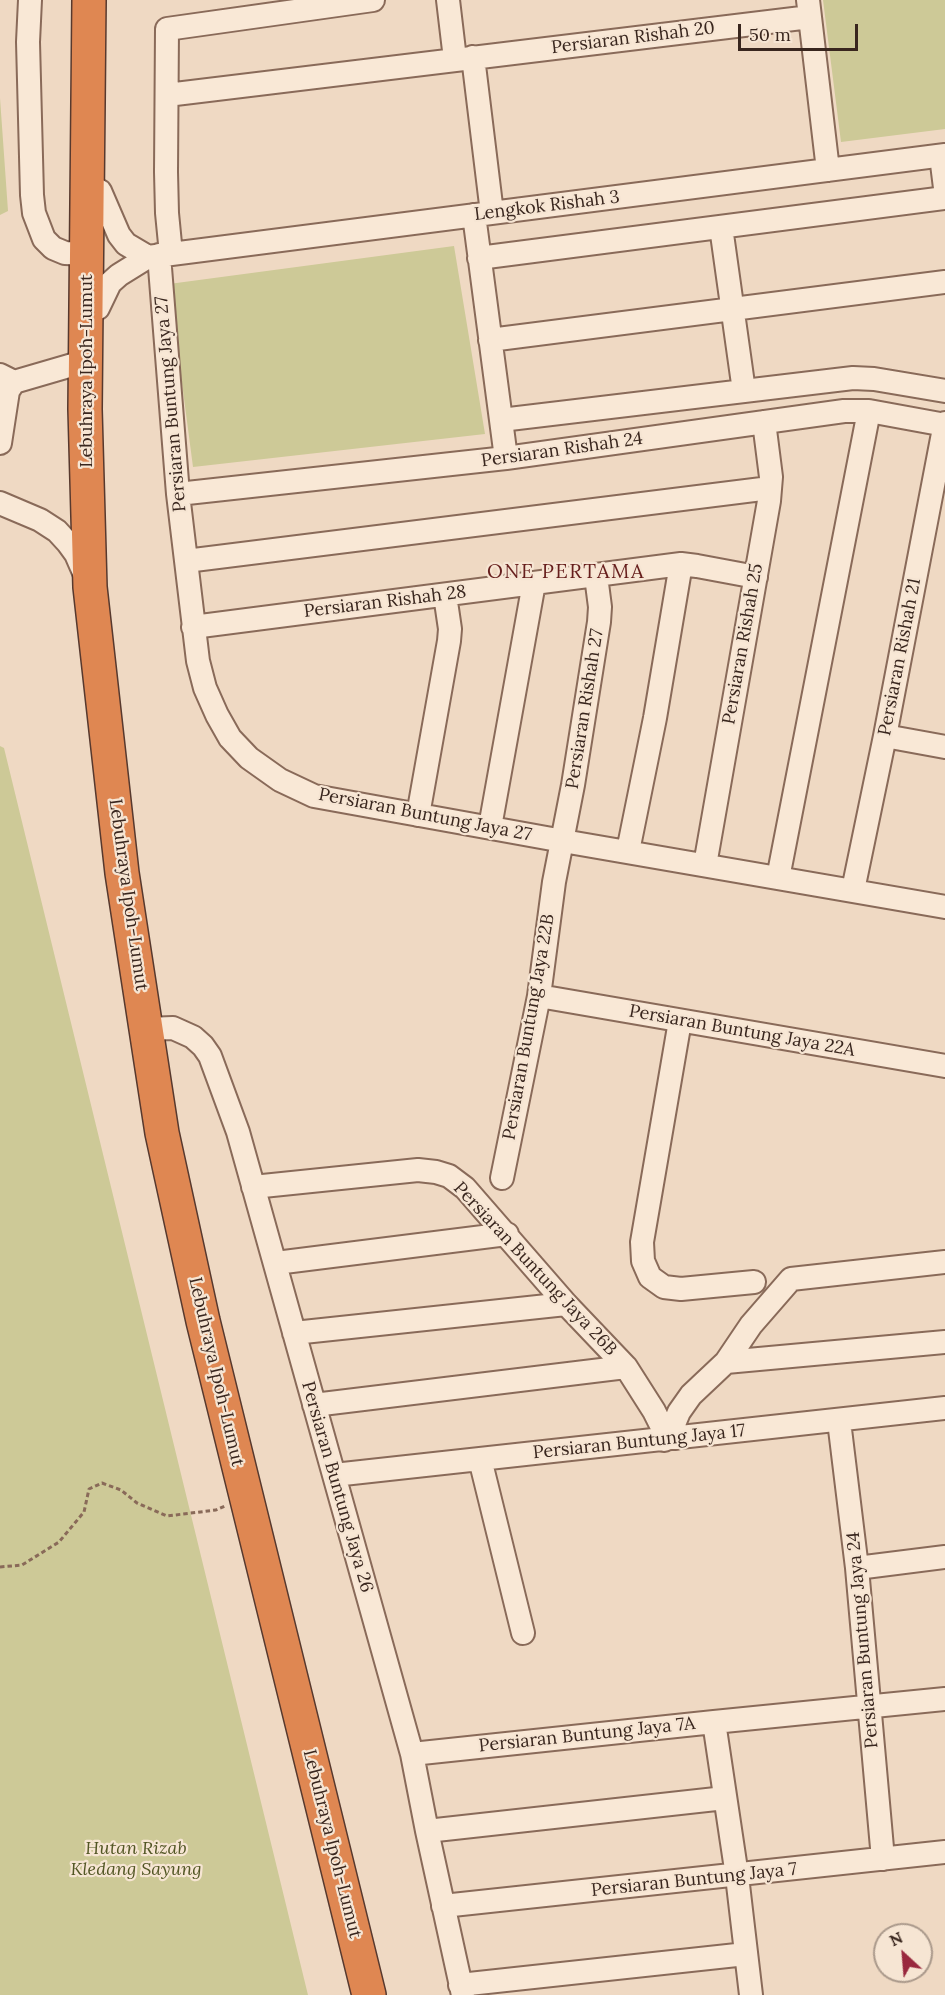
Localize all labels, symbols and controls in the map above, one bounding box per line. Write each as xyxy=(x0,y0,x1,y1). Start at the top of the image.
scale bar xyxy=(741,12,861,50)
street label: Persiaran Rishah 20 xyxy=(550,17,716,59)
text: 50 m xyxy=(749,23,791,46)
street label: Lengkok Rishah 3 xyxy=(473,186,621,226)
street label: Lebuhraya Ipoh-Lumut xyxy=(76,274,98,468)
street label: Persiaran Buntung Jaya 27 xyxy=(151,295,191,513)
street label: Persiaran Rishah 24 xyxy=(480,428,644,472)
district label: ONE PERTAMA xyxy=(487,560,645,584)
street label: Persiaran Rishah 25 xyxy=(718,562,768,726)
street label: Persiaran Rishah 21 xyxy=(874,576,926,738)
street label: Persiaran Rishah 28 xyxy=(302,581,468,623)
street label: Persiaran Rishah 27 xyxy=(562,627,608,791)
street label: Persiaran Buntung Jaya 27 xyxy=(317,784,533,846)
street label: Lebuhraya Ipoh-Lumut xyxy=(104,798,152,992)
street label: Persiaran Buntung Jaya 22B xyxy=(498,912,560,1142)
street label: Persiaran Buntung Jaya 22A xyxy=(627,1000,857,1062)
street label: Persiaran Buntung Jaya 26B xyxy=(449,1178,621,1360)
street label: Lebuhraya Ipoh-Lumut xyxy=(184,1275,248,1469)
street label: Persiaran Buntung Jaya 26 xyxy=(296,1379,378,1595)
street label: Persiaran Buntung Jaya 17 xyxy=(532,1420,746,1464)
street label: Persiaran Buntung Jaya 24 xyxy=(843,1531,883,1749)
street label: Persiaran Buntung Jaya 7A xyxy=(478,1713,696,1757)
street label: Lebuhraya Ipoh-Lumut xyxy=(298,1747,366,1941)
park label: Hutan Rizab Kledang Sayung xyxy=(70,1838,202,1880)
street label: Persiaran Buntung Jaya 7 xyxy=(590,1858,798,1902)
north arrow xyxy=(873,1923,933,1983)
text: N xyxy=(886,1927,906,1950)

